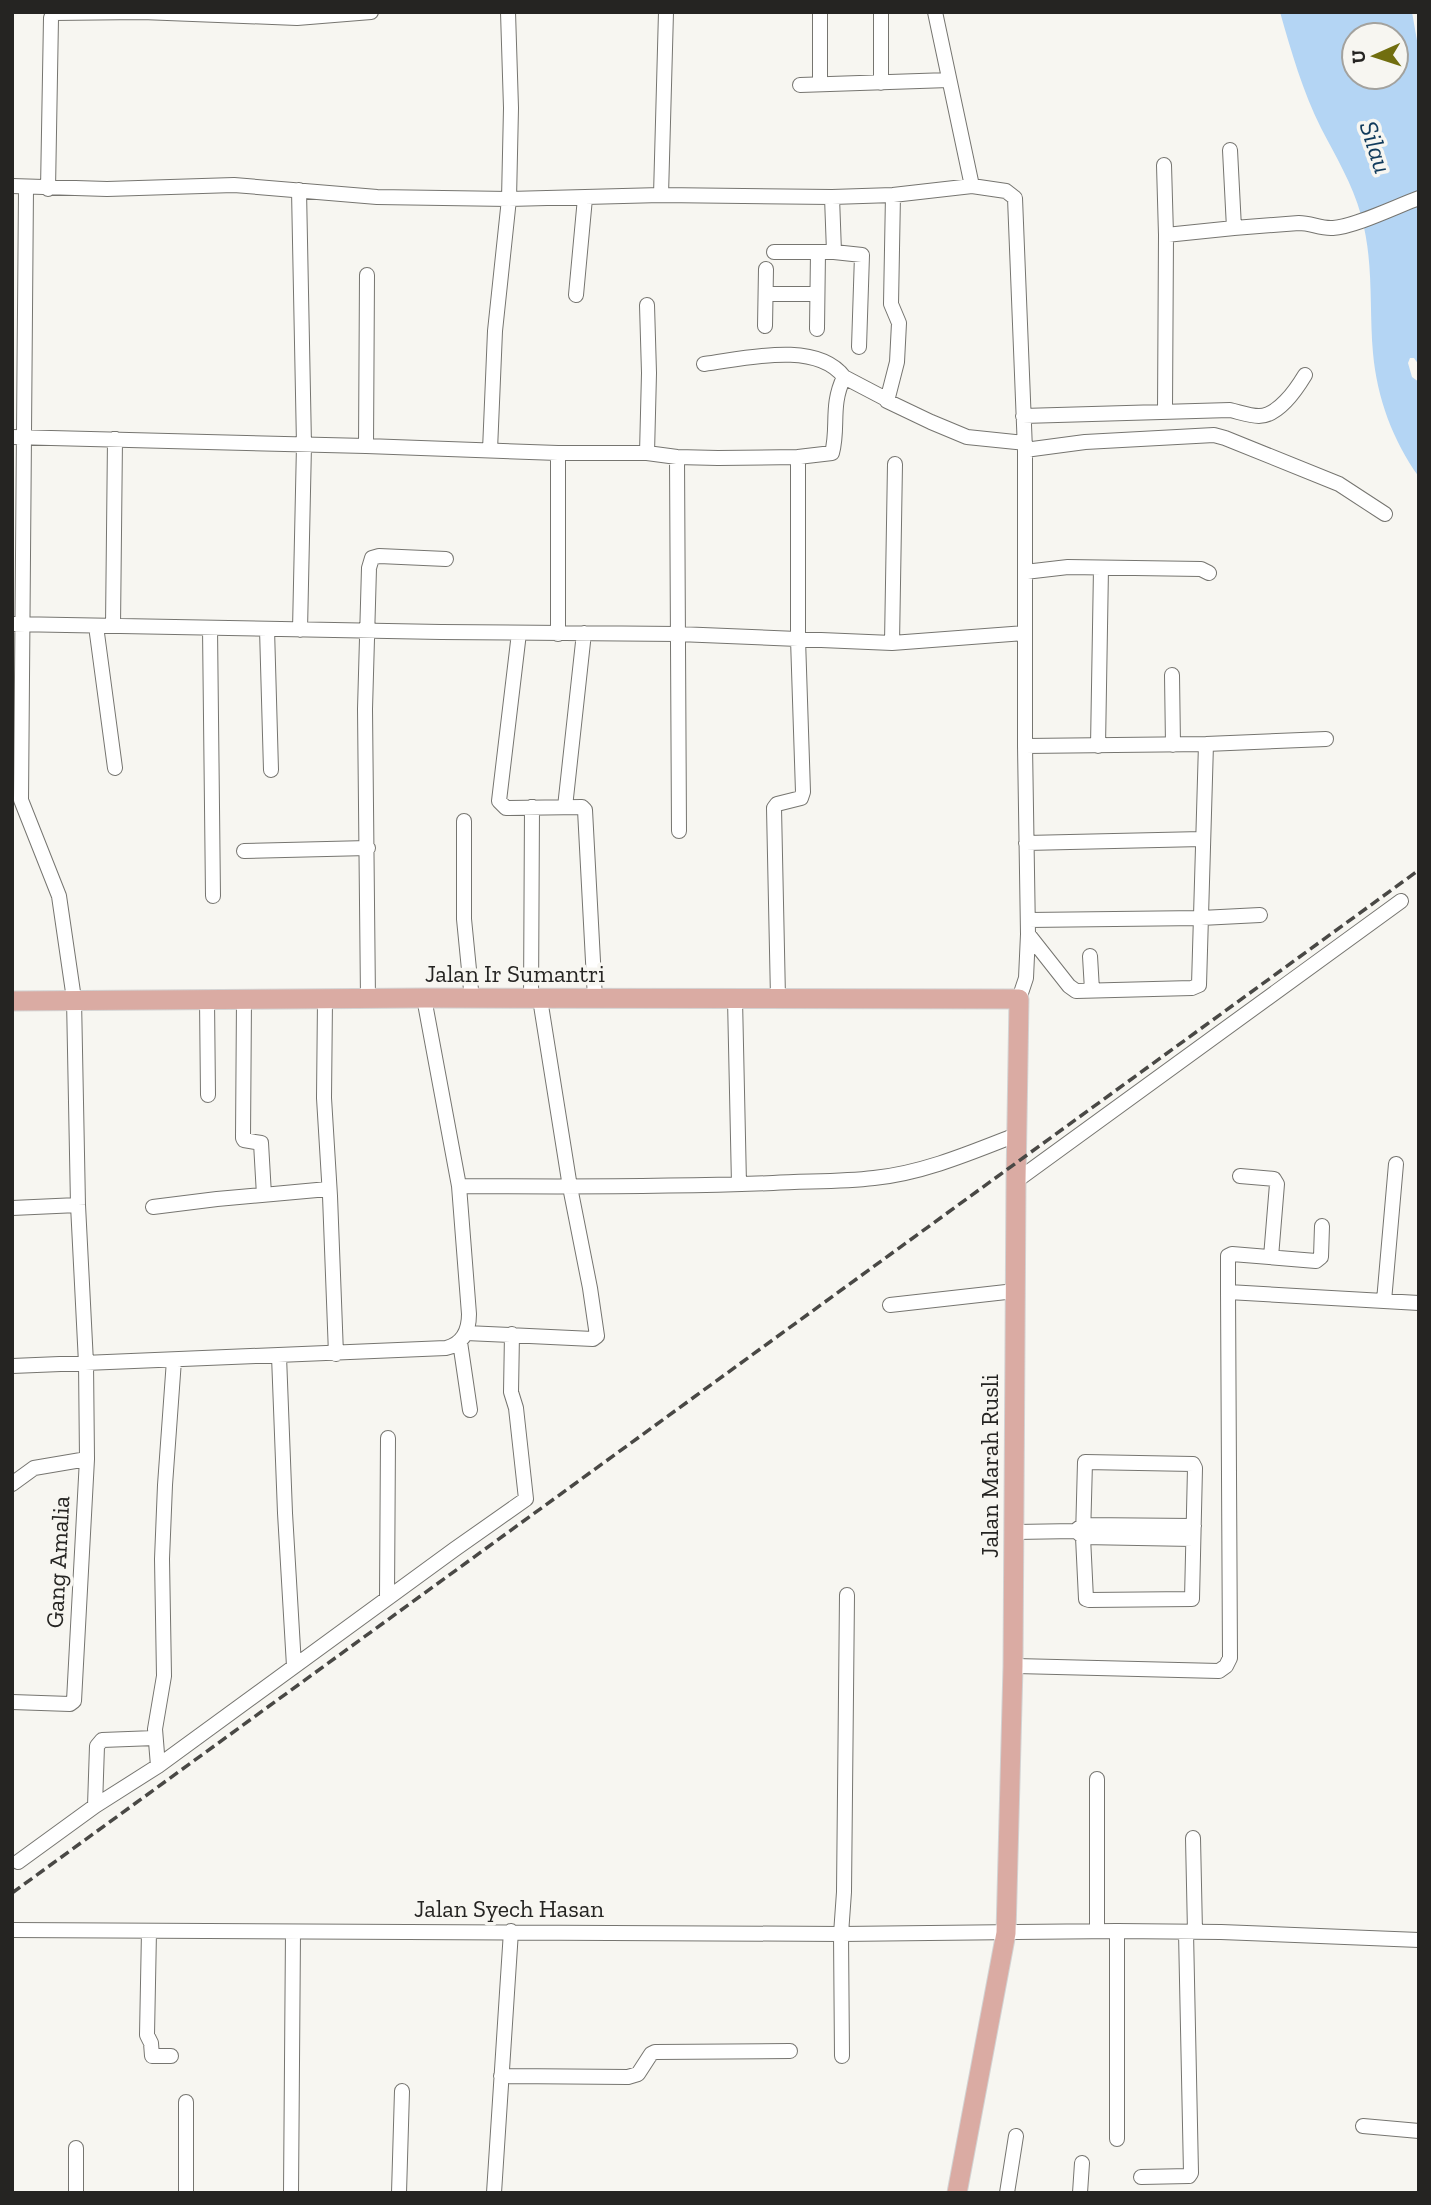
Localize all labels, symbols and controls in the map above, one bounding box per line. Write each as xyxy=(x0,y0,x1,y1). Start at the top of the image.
north arrow xyxy=(1340,21,1410,91)
text: U xyxy=(1347,49,1370,64)
water label: Silau xyxy=(1353,117,1399,177)
street label: Jalan Ir Sumantri xyxy=(425,959,605,988)
street label: Jalan Marah Rusli xyxy=(975,1374,1004,1558)
street label: Gang Amalia xyxy=(40,1495,75,1629)
street label: Jalan Syech Hasan xyxy=(414,1894,604,1923)

